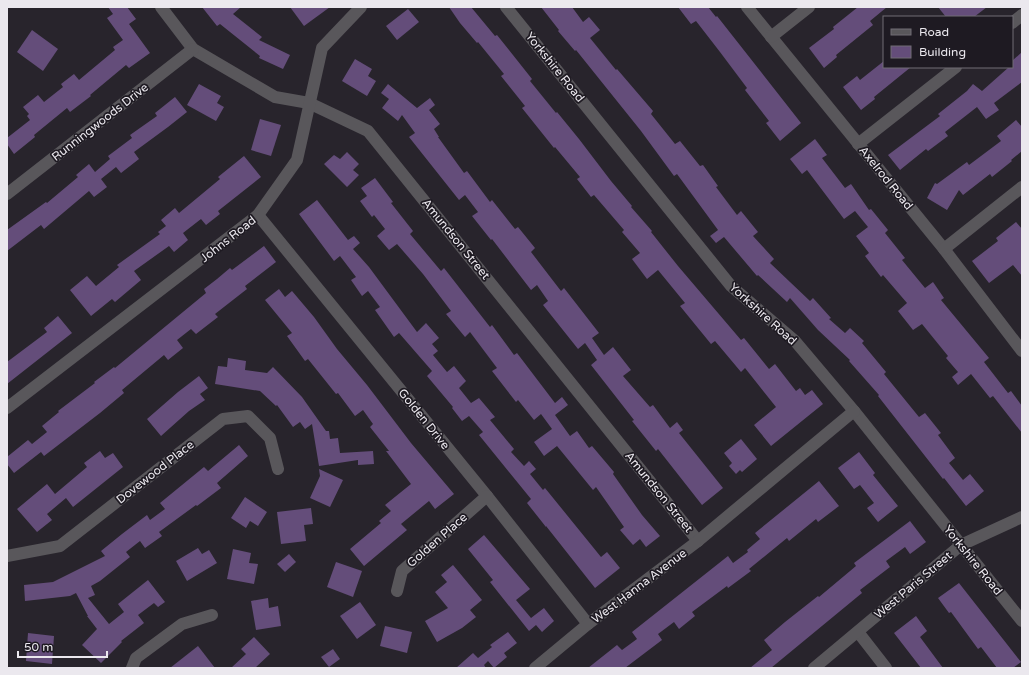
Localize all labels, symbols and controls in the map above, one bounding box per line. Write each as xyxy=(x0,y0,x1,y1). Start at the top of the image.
legend xyxy=(883,16,1013,68)
text: Road xyxy=(919,25,949,39)
street label: Yorkshire Road xyxy=(523,29,587,105)
text: Building xyxy=(919,45,966,59)
street label: Runningwoods Drive xyxy=(49,80,151,164)
street label: Axelrod Road xyxy=(856,143,916,213)
street label: Amundson Street xyxy=(419,196,493,283)
street label: Johns Road xyxy=(197,213,259,265)
street label: Yorkshire Road xyxy=(726,280,800,348)
street label: Golden Drive xyxy=(395,386,453,452)
street label: Dovewood Place xyxy=(113,437,197,507)
street label: Amundson Street xyxy=(622,449,696,536)
street label: Golden Place xyxy=(404,510,470,570)
street label: Yorkshire Road xyxy=(941,522,1005,598)
street label: West Hanna Avenue xyxy=(589,546,689,626)
street label: West Paris Street xyxy=(871,548,955,622)
scale bar xyxy=(18,633,107,659)
text: 50 m xyxy=(24,640,53,654)

